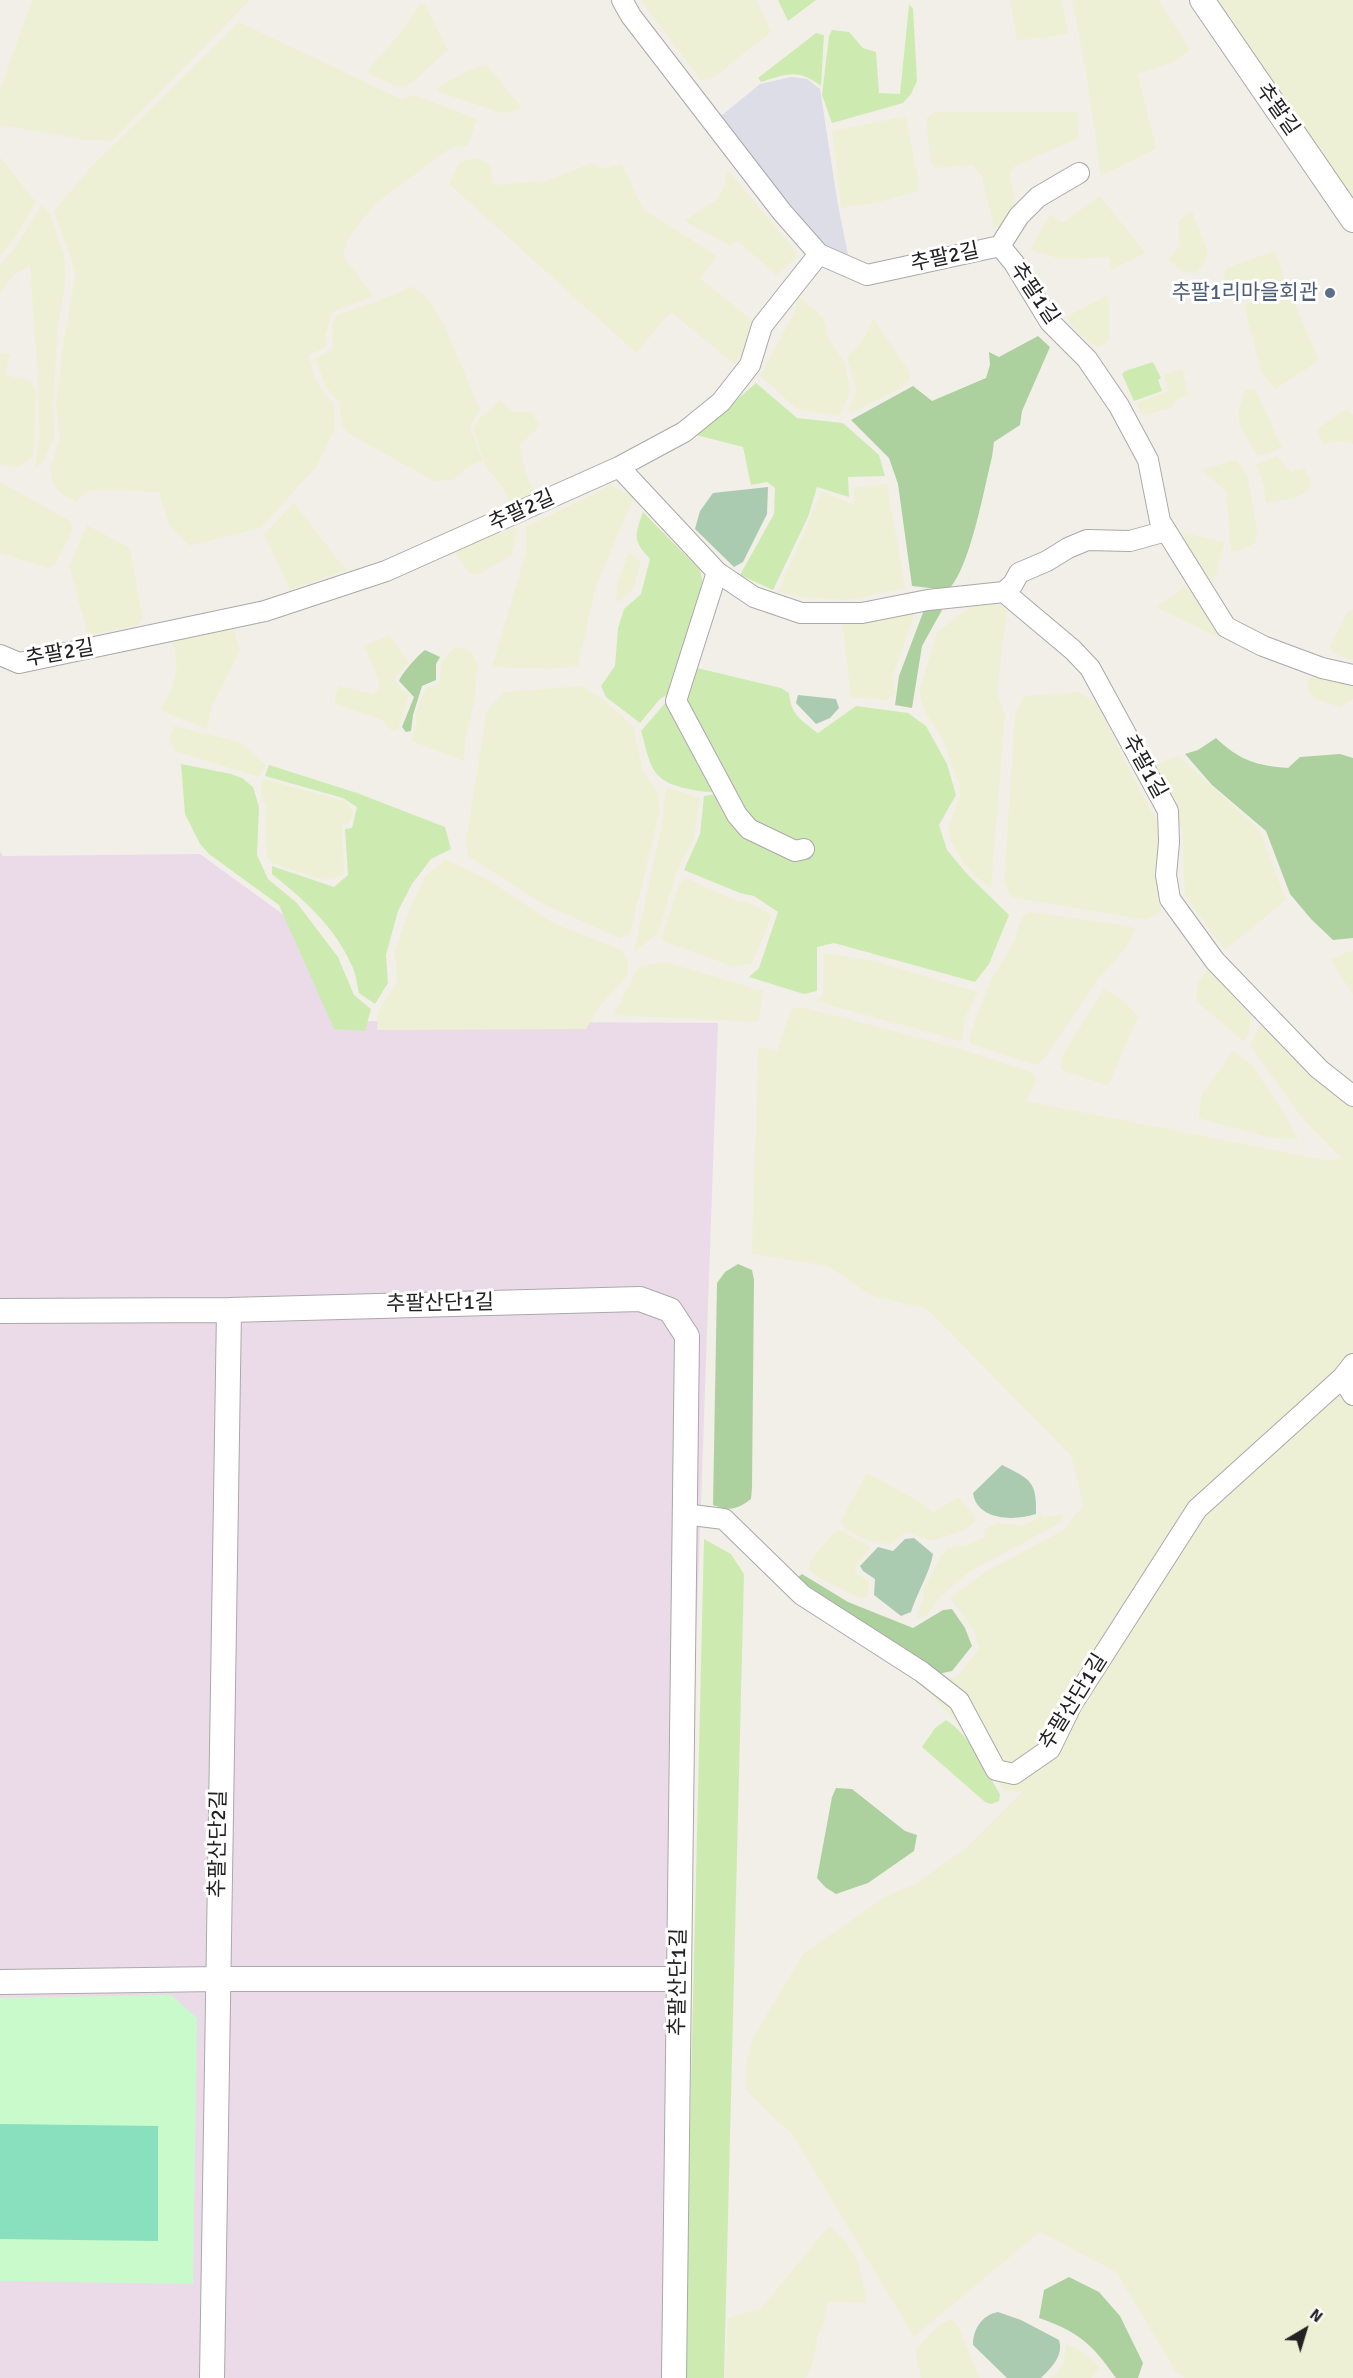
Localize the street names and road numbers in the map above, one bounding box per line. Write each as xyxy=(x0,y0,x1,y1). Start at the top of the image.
street label: 추팔길 xyxy=(1250,79,1304,141)
street label: 추팔2길 xyxy=(908,238,982,278)
street label: 추팔1길 xyxy=(1004,258,1064,330)
street label: 추팔2길 xyxy=(485,485,559,537)
street label: 추팔2길 xyxy=(24,636,96,672)
street label: 추팔1길 xyxy=(1116,731,1172,803)
street label: 추팔산단1길 xyxy=(386,1290,494,1318)
street label: 추팔산단1길 xyxy=(1035,1650,1113,1754)
street label: 추팔산단2길 xyxy=(205,1790,233,1898)
street label: 추팔산단1길 xyxy=(665,1928,693,2036)

